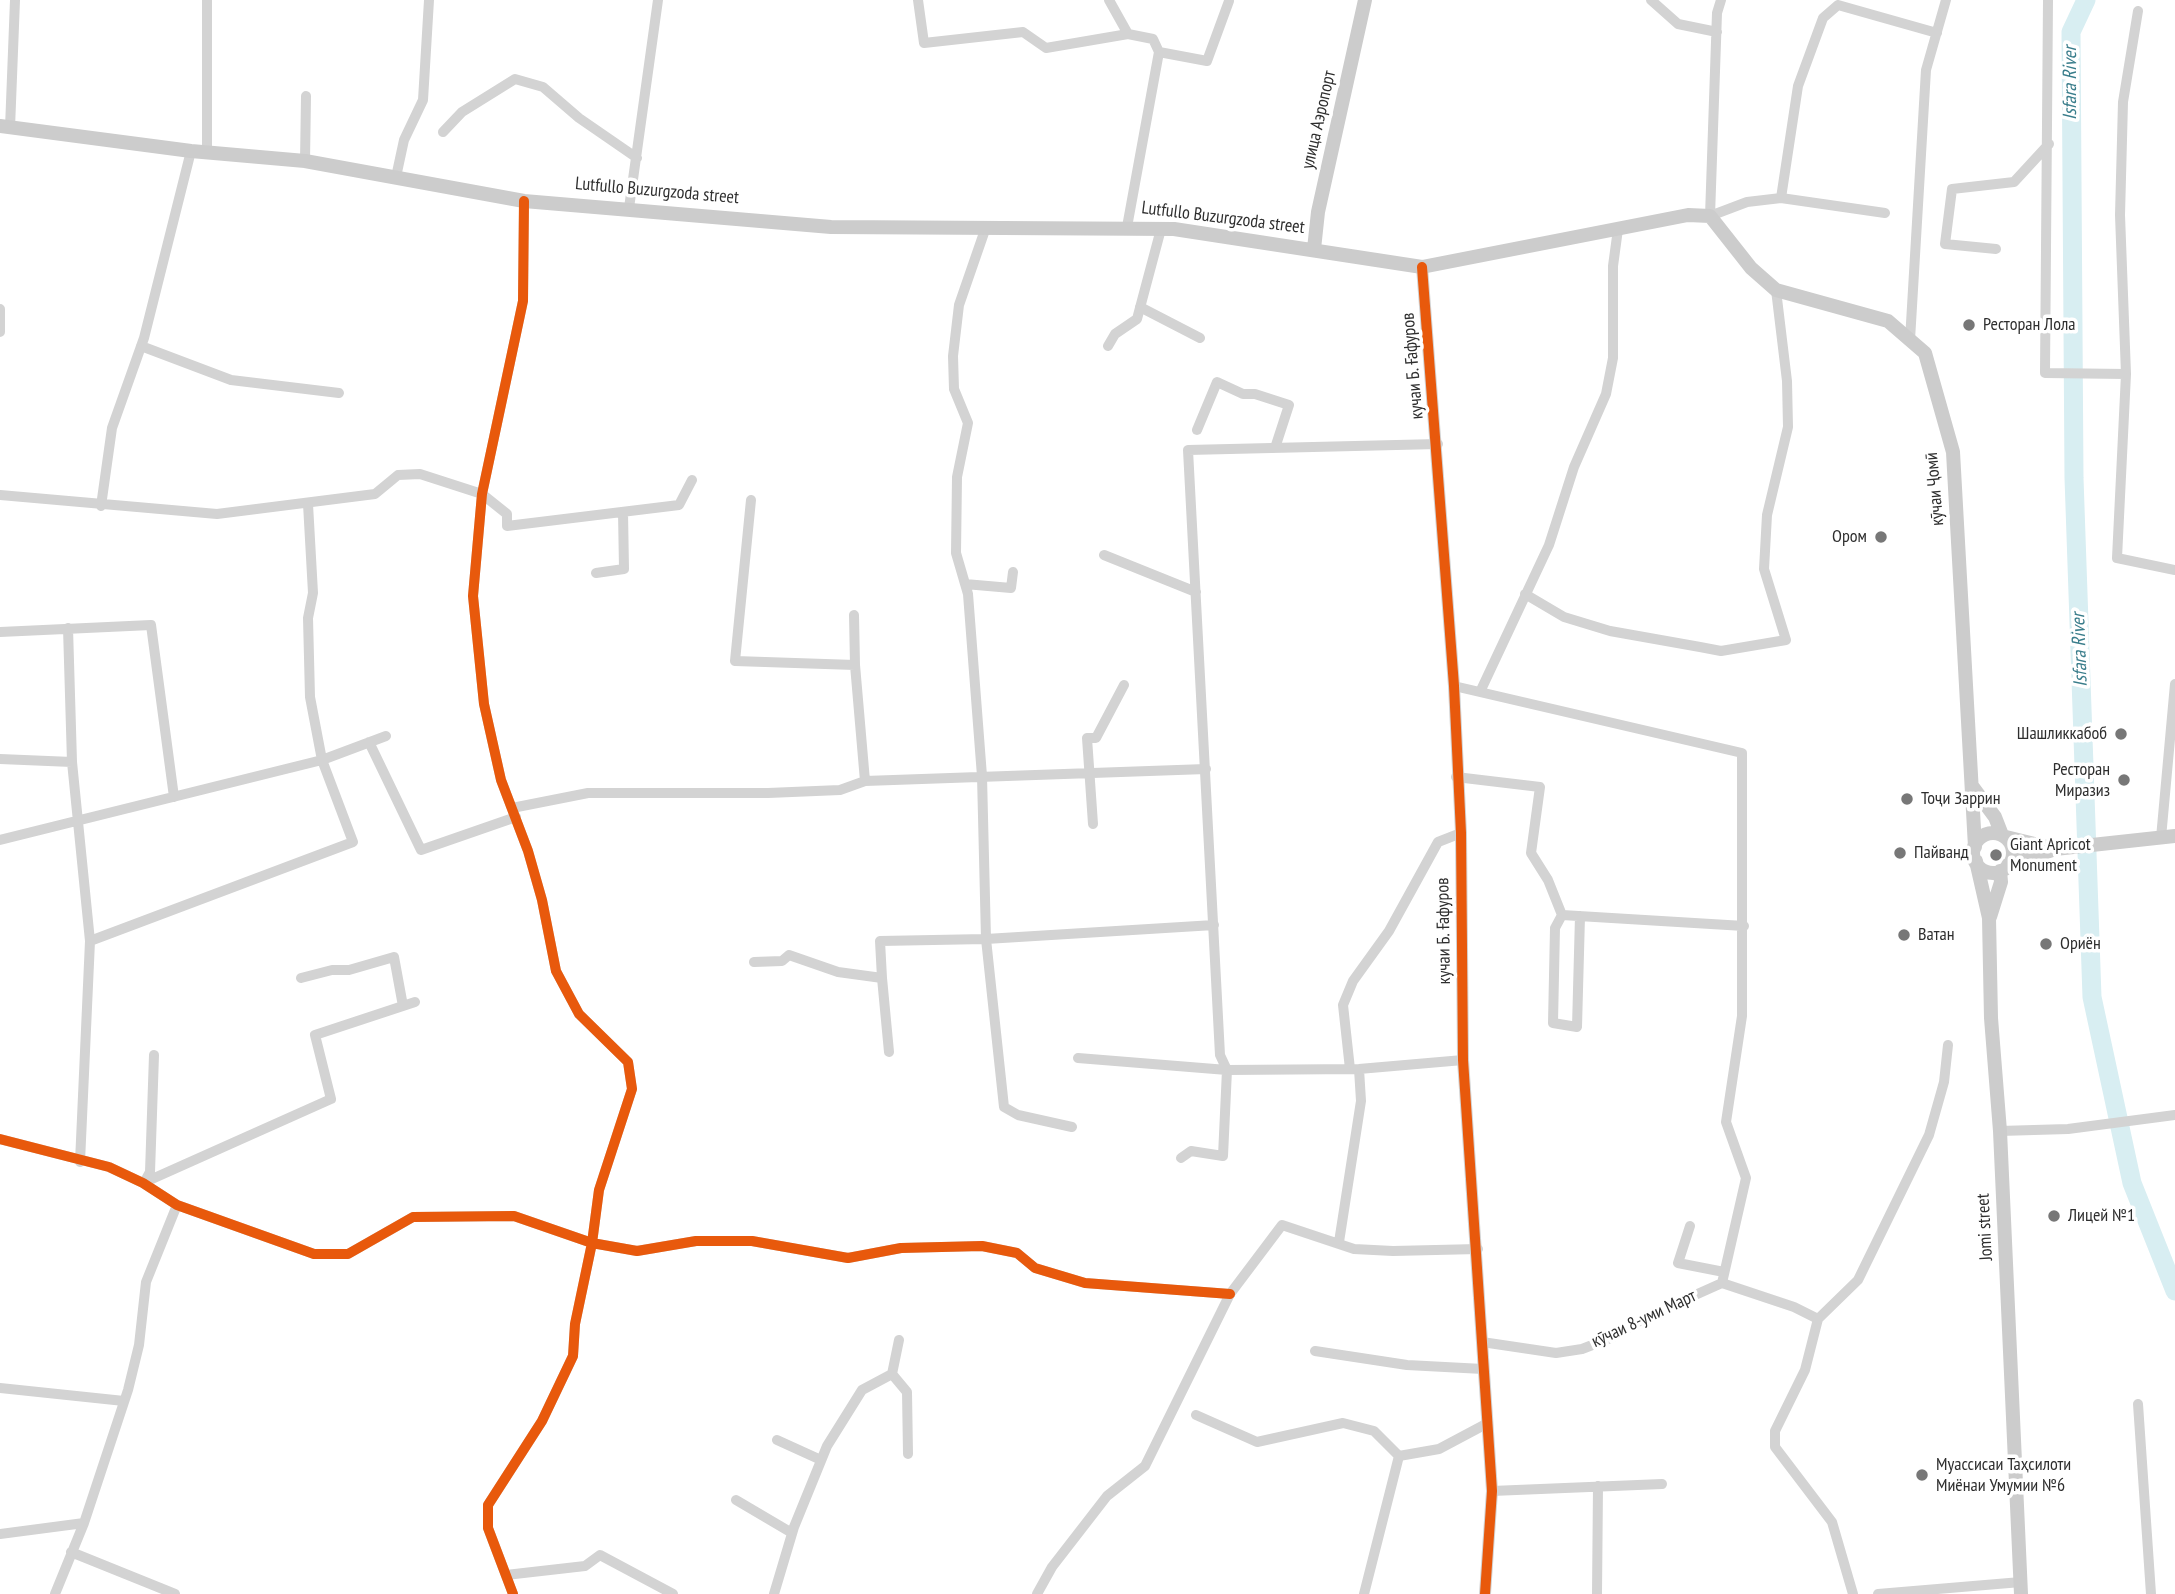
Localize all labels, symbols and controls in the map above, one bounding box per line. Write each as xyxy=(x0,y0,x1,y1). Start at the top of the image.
water label: Isfara River xyxy=(2060,46,2082,120)
street label: улица Аэропорт xyxy=(1297,69,1341,171)
street label: Lutfullo Buzurgzoda street xyxy=(574,173,740,209)
street label: Lutfullo Buzurgzoda street xyxy=(1140,197,1306,239)
street label: кучаи Б. Ғафуров xyxy=(1398,312,1428,420)
place label: Ресторан Лола xyxy=(1983,314,2075,336)
marker: Ресторан Лола xyxy=(1961,317,1977,333)
street label: кӯчаи Ҷомӣ xyxy=(1921,451,1949,527)
place label: Ором xyxy=(1832,526,1867,548)
marker: Ором xyxy=(1873,529,1889,545)
water label: Isfara River xyxy=(2067,613,2093,687)
place label: Шашликкабоб xyxy=(2017,723,2107,745)
marker: Шашликкабоб xyxy=(2113,726,2129,742)
place label: Ресторан Миразиз xyxy=(2053,759,2110,802)
marker: Ресторан Миразиз xyxy=(2116,772,2132,788)
place label: Тоҷи Заррин xyxy=(1921,788,2001,810)
marker: Тоҷи Заррин xyxy=(1899,791,1915,807)
place label: Giant Apricot Monument xyxy=(2010,834,2091,876)
place label: Пайванд xyxy=(1914,842,1969,864)
marker: Пайванд xyxy=(1892,845,1908,861)
marker: Giant Apricot Monument xyxy=(1988,847,2004,863)
street label: кучаи Б. Ғафуров xyxy=(1432,877,1456,985)
place label: Ватан xyxy=(1918,924,1954,946)
marker: Ватан xyxy=(1896,927,1912,943)
place label: Ориён xyxy=(2060,933,2101,955)
marker: Ориён xyxy=(2038,936,2054,952)
street label: Jomi street xyxy=(1972,1193,1998,1261)
place label: Лицей №1 xyxy=(2068,1205,2135,1227)
marker: Лицей №1 xyxy=(2046,1208,2062,1224)
street label: кӯчаи 8-уми Март xyxy=(1588,1285,1700,1353)
place label: Муассисаи Таҳсилоти Миёнаи Умумии №6 xyxy=(1936,1454,2071,1496)
marker: Муассисаи Таҳсилоти Миёнаи Умумии №6 xyxy=(1914,1467,1930,1483)

